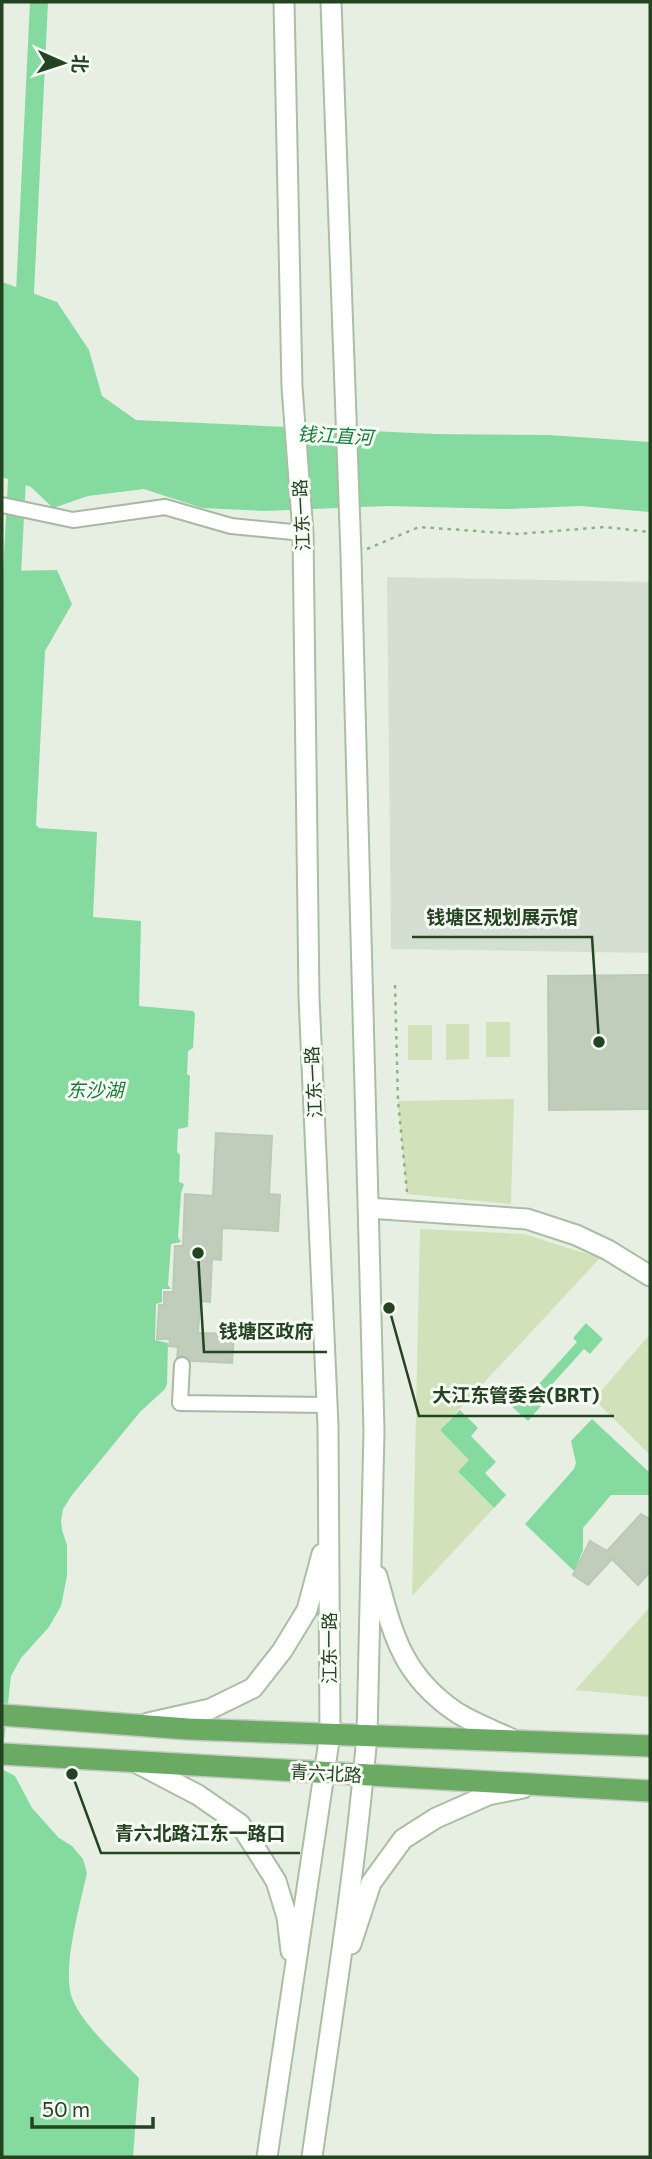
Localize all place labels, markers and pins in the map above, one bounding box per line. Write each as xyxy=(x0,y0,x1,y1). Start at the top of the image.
callout: 钱塘区规划展示馆 xyxy=(412,897,592,937)
callout: 钱塘区政府 xyxy=(204,1312,327,1352)
callout: 大江东管委会(BRT) xyxy=(419,1376,614,1416)
callout: 青六北路江东一路口 xyxy=(101,1813,300,1853)

